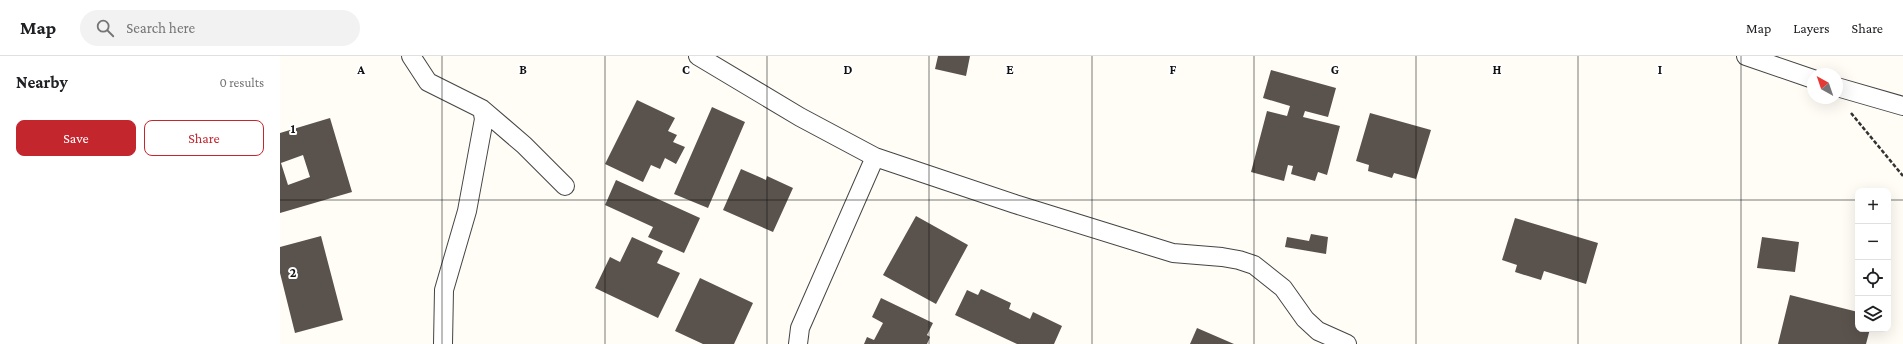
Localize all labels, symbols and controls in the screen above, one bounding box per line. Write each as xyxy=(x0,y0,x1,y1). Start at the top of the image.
search box xyxy=(80,10,360,46)
text: Map xyxy=(20,17,56,38)
icon: search xyxy=(94,17,116,39)
text: Search here xyxy=(126,20,195,36)
text: Map xyxy=(1746,20,1771,36)
text: Layers xyxy=(1793,20,1830,36)
text: Share xyxy=(1852,20,1883,36)
text: A xyxy=(356,62,365,77)
text: B xyxy=(519,62,527,77)
text: C xyxy=(682,62,690,77)
text: D xyxy=(844,62,853,77)
text: E xyxy=(1006,62,1014,77)
text: F xyxy=(1170,62,1177,77)
text: G xyxy=(1331,62,1339,77)
text: H xyxy=(1493,62,1502,77)
text: I xyxy=(1658,62,1662,77)
north arrow xyxy=(1807,68,1843,104)
text: Nearby xyxy=(16,73,68,92)
text: 0 results xyxy=(219,75,264,90)
button: Save xyxy=(16,120,136,156)
button: Share xyxy=(144,120,264,156)
text: 1 xyxy=(291,121,296,136)
map controls xyxy=(1855,188,1891,332)
button: + xyxy=(1855,188,1891,224)
button: − xyxy=(1855,224,1891,260)
button: locate xyxy=(1855,260,1891,296)
text: 2 xyxy=(290,265,297,280)
button: layers xyxy=(1855,296,1891,332)

